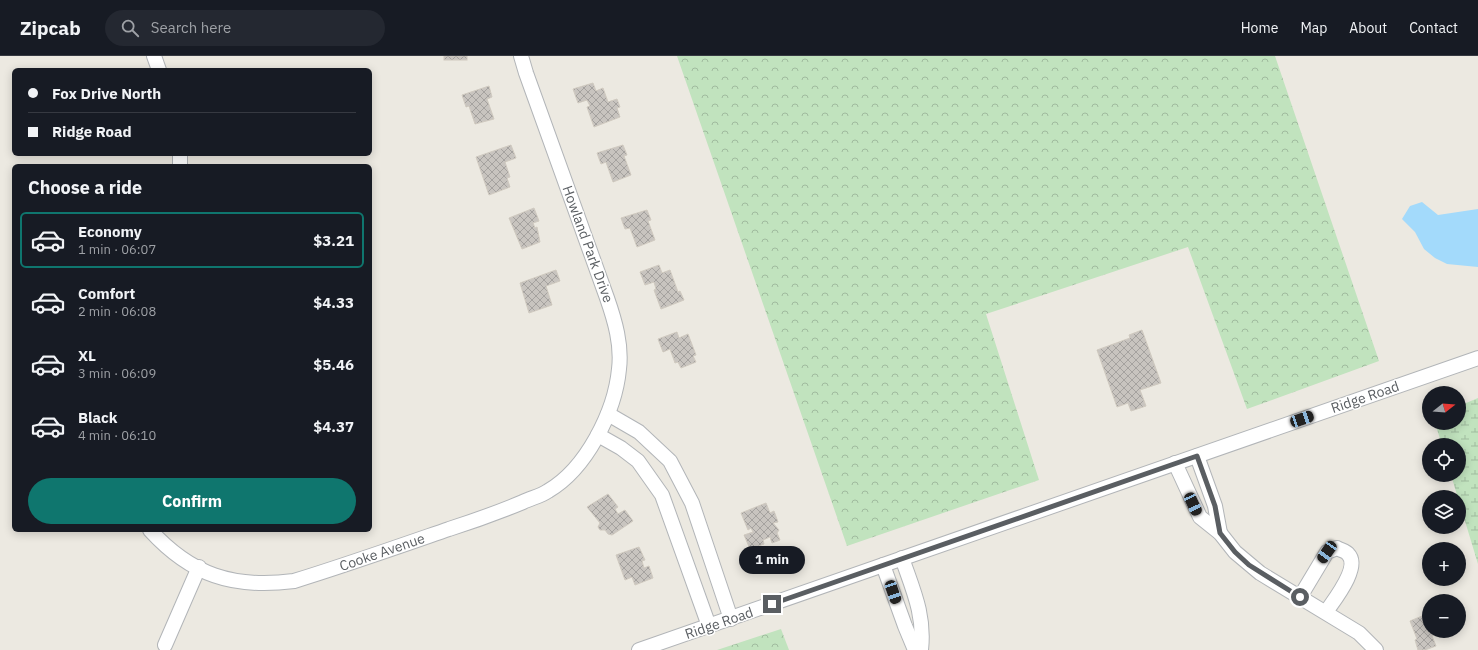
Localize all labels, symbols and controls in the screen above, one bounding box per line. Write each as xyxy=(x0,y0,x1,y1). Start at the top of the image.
search box xyxy=(105,10,385,46)
text: Zipcab xyxy=(20,16,81,40)
icon: search xyxy=(119,17,141,39)
text: Search here xyxy=(151,18,231,37)
text: Home xyxy=(1241,19,1278,37)
text: Map xyxy=(1300,19,1327,37)
text: About xyxy=(1349,19,1387,37)
text: Contact xyxy=(1409,19,1458,37)
text: Fox Drive North xyxy=(52,84,161,103)
text: Ridge Road xyxy=(52,122,132,141)
text: Choose a ride xyxy=(28,176,142,199)
street label: Howland Park Drive xyxy=(558,183,618,305)
icon: car xyxy=(30,222,66,258)
text: Economy xyxy=(78,222,142,241)
text: $3.21 xyxy=(313,231,354,250)
text: 1 min · 06:07 xyxy=(78,241,156,258)
icon: car xyxy=(30,284,66,320)
text: Comfort xyxy=(78,284,135,303)
text: $4.33 xyxy=(313,293,354,312)
text: 2 min · 06:08 xyxy=(78,303,156,320)
icon: car xyxy=(30,346,66,382)
text: XL xyxy=(78,346,96,365)
text: $5.46 xyxy=(313,355,354,374)
text: 3 min · 06:09 xyxy=(78,365,156,382)
street label: Ridge Road xyxy=(1328,377,1402,417)
north arrow xyxy=(1422,386,1466,430)
map controls xyxy=(1422,386,1466,638)
icon: car xyxy=(30,408,66,444)
text: Black xyxy=(78,408,118,427)
car xyxy=(1289,409,1315,429)
text: $4.37 xyxy=(313,417,354,436)
text: 4 min · 06:10 xyxy=(78,427,156,444)
button: locate xyxy=(1422,438,1466,482)
button: Confirm xyxy=(28,478,356,524)
button: layers xyxy=(1422,490,1466,534)
car xyxy=(1182,491,1204,517)
street label: Cooke Avenue xyxy=(337,529,427,575)
car xyxy=(1315,539,1339,565)
button: + xyxy=(1422,542,1466,586)
callout: 1 min xyxy=(739,546,805,574)
text: 1 min xyxy=(755,551,789,568)
car xyxy=(883,579,903,605)
route start xyxy=(1291,588,1309,606)
button: − xyxy=(1422,594,1466,638)
route end xyxy=(763,595,781,613)
street label: Ridge Road xyxy=(682,603,756,643)

